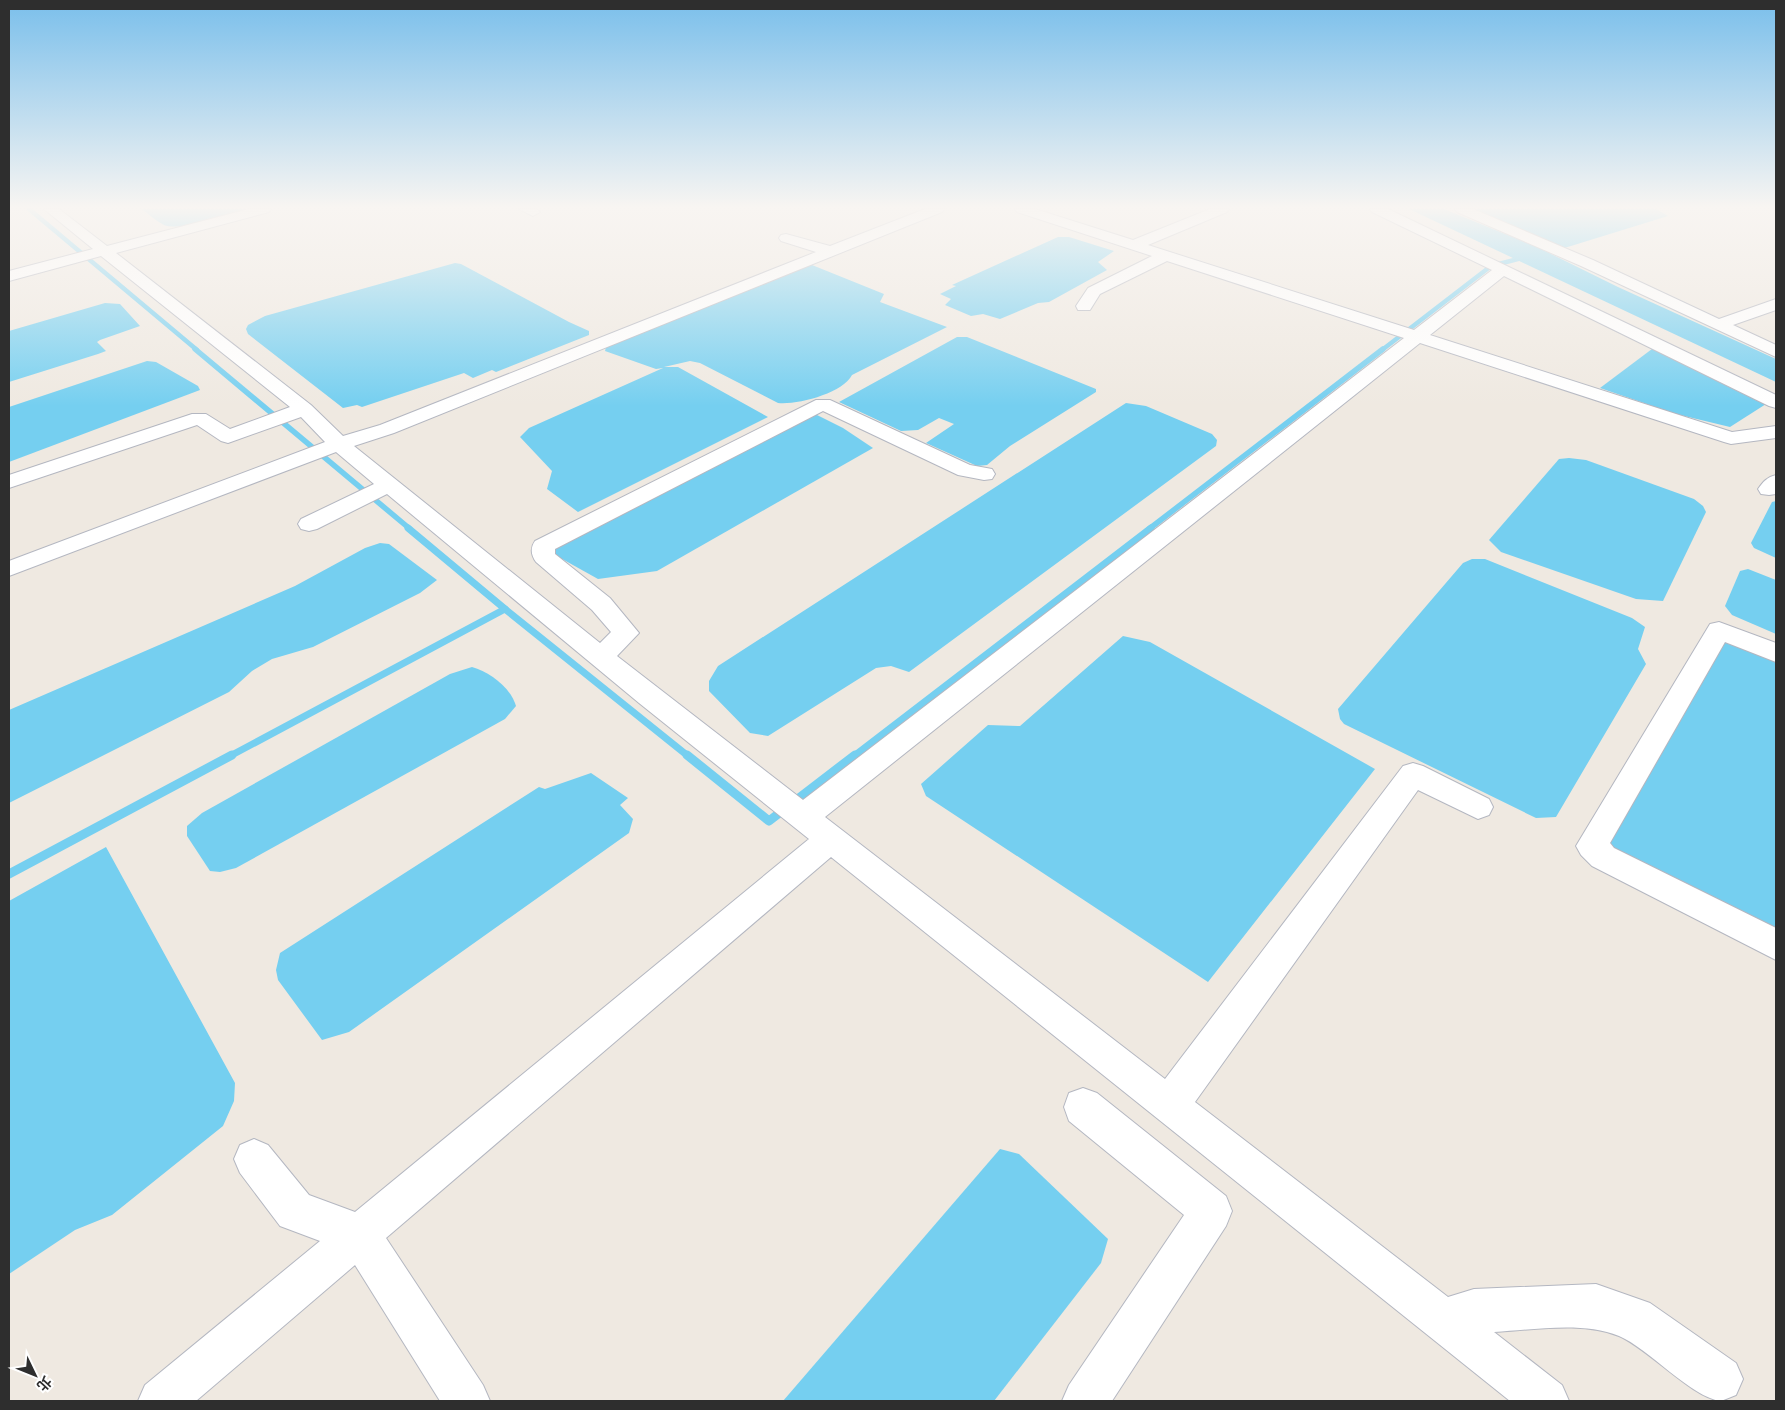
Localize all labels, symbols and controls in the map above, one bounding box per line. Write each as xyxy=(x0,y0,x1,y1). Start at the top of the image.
north arrow xyxy=(10,1350,60,1400)
text: 北 xyxy=(34,1373,55,1394)

